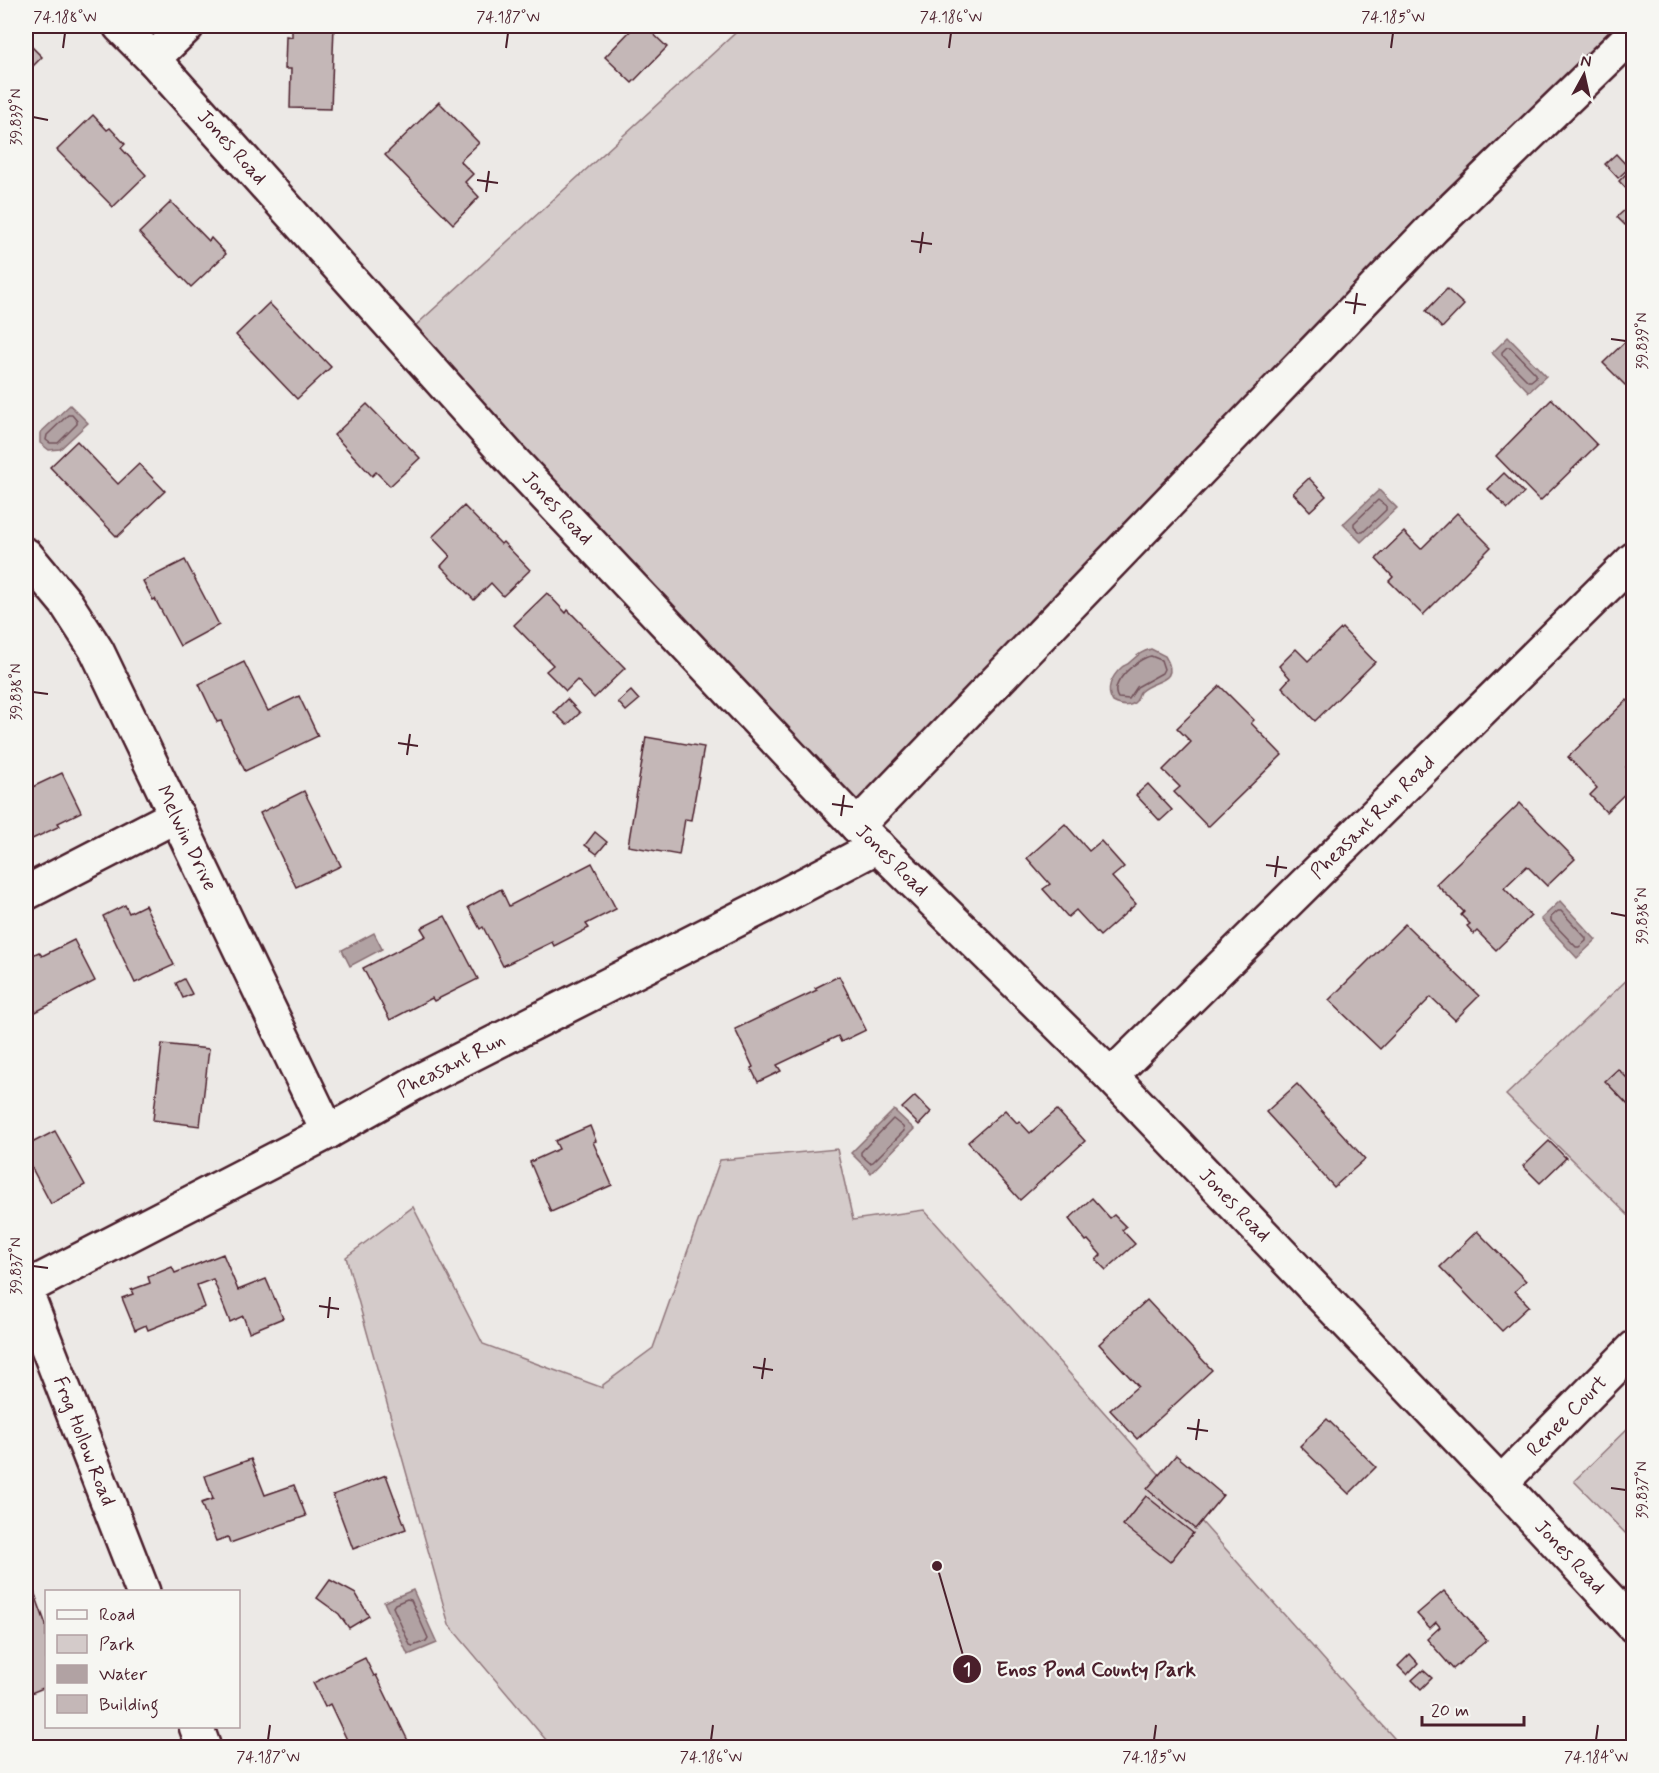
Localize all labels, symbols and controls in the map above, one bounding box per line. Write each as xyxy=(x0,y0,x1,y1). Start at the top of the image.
text: 74.188°W xyxy=(33,8,97,28)
text: 74.187°W xyxy=(476,8,540,28)
text: 74.186°W xyxy=(920,8,982,28)
text: 74.185°W xyxy=(1361,8,1425,28)
north arrow xyxy=(1554,45,1614,105)
text: N xyxy=(1579,50,1593,73)
text: 39.839°N xyxy=(7,88,27,146)
street label: Jones Road xyxy=(191,104,273,191)
text: 39.839°N xyxy=(1633,312,1653,370)
street label: Jones Road xyxy=(516,465,599,551)
text: 39.838°N xyxy=(7,663,27,721)
street label: Pheasant Run Road xyxy=(1304,749,1441,885)
street label: Melwin Drive xyxy=(150,781,224,895)
street label: Jones Road xyxy=(850,818,934,903)
text: 39.838°N xyxy=(1633,887,1653,945)
street label: Pheasant Run xyxy=(392,1026,510,1104)
street label: Jones Road xyxy=(1193,1162,1276,1248)
text: 39.837°N xyxy=(7,1237,27,1295)
street label: Renee Court xyxy=(1521,1369,1613,1463)
street label: Frog Hollow Road xyxy=(47,1372,122,1510)
text: 39.837°N xyxy=(1633,1461,1653,1519)
street label: Jones Road xyxy=(1528,1514,1611,1600)
legend xyxy=(45,1590,240,1728)
text: Road xyxy=(99,1603,135,1627)
text: Park xyxy=(99,1633,135,1657)
callout: Enos Pond County Park xyxy=(952,1649,1210,1688)
text: Enos Pond County Park xyxy=(996,1656,1197,1684)
text: 1 xyxy=(963,1658,971,1682)
text: Water xyxy=(99,1663,148,1687)
scale bar xyxy=(1422,1689,1524,1727)
text: Building xyxy=(99,1693,159,1719)
text: 20 m xyxy=(1431,1699,1469,1723)
text: 74.187°W xyxy=(236,1748,300,1768)
text: 74.186°W xyxy=(680,1748,742,1768)
text: 74.185°W xyxy=(1122,1748,1186,1768)
text: 74.184°W xyxy=(1564,1748,1628,1768)

